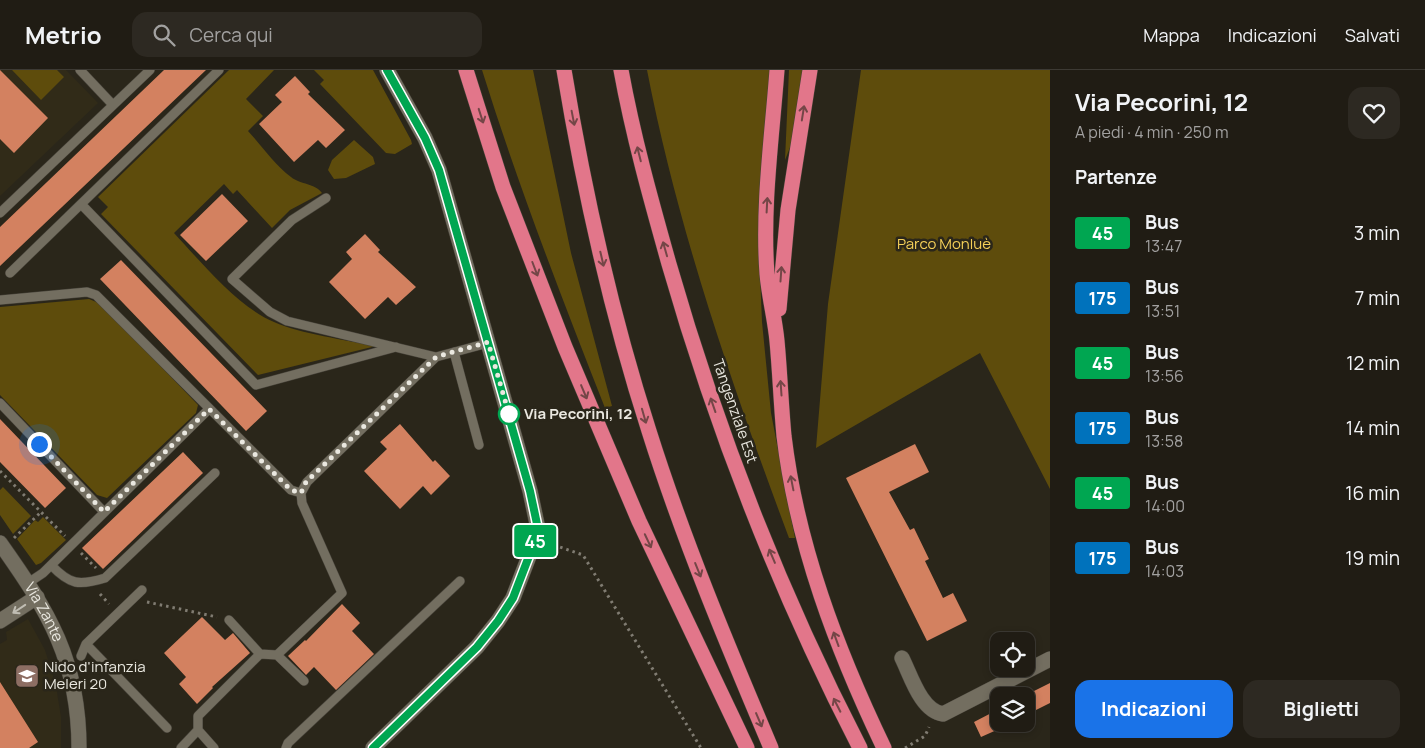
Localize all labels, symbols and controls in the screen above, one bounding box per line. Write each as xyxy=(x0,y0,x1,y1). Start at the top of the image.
search box xyxy=(132,12,482,57)
text: Metrio xyxy=(25,18,102,51)
icon: search xyxy=(150,21,178,49)
text: Cerca qui xyxy=(190,22,273,48)
text: Mappa xyxy=(1143,23,1200,47)
text: Indicazioni xyxy=(1228,23,1317,47)
text: Salvati xyxy=(1345,23,1400,47)
text: Via Pecorini, 12 xyxy=(1075,85,1248,118)
button: heart xyxy=(1348,87,1400,139)
one-way arrow xyxy=(799,105,809,121)
one-way arrow xyxy=(476,108,486,124)
one-way arrow xyxy=(568,110,578,126)
text: A piedi · 4 min · 250 m xyxy=(1075,121,1229,143)
one-way arrow xyxy=(634,147,644,163)
text: Partenze xyxy=(1075,164,1157,190)
one-way arrow xyxy=(763,197,772,213)
text: Bus xyxy=(1145,209,1179,235)
text: 3 min xyxy=(1354,220,1400,246)
text: 45 xyxy=(1092,221,1113,245)
park label: Parco Monluè xyxy=(897,233,991,254)
text: 13:47 xyxy=(1145,235,1182,257)
one-way arrow xyxy=(660,242,669,258)
one-way arrow xyxy=(598,251,607,267)
one-way arrow xyxy=(531,261,540,277)
one-way arrow xyxy=(776,266,786,282)
text: Bus xyxy=(1145,274,1179,300)
text: 7 min xyxy=(1355,285,1400,311)
text: 175 xyxy=(1088,286,1117,310)
text: 13:51 xyxy=(1145,300,1180,322)
text: Bus xyxy=(1145,339,1179,365)
text: 12 min xyxy=(1346,350,1400,376)
text: 45 xyxy=(1092,351,1113,375)
street label: Tangenziale Est xyxy=(708,356,763,466)
text: 13:56 xyxy=(1145,365,1184,387)
one-way arrow xyxy=(776,380,785,396)
one-way arrow xyxy=(580,384,590,399)
one-way arrow xyxy=(708,397,717,413)
marker: Via Pecorini, 12 xyxy=(498,403,520,425)
place label: Via Pecorini, 12 xyxy=(524,403,632,424)
text: Bus xyxy=(1145,404,1179,430)
one-way arrow xyxy=(640,408,650,424)
text: 14 min xyxy=(1346,415,1400,441)
text: 175 xyxy=(1088,416,1117,440)
text: 13:58 xyxy=(1145,430,1183,452)
your location xyxy=(27,432,52,457)
text: Bus xyxy=(1145,469,1179,495)
one-way arrow xyxy=(787,475,796,491)
text: 16 min xyxy=(1345,480,1400,506)
text: 45 xyxy=(1092,481,1113,505)
text: 14:00 xyxy=(1145,495,1185,517)
line badge: 45 xyxy=(512,525,558,557)
text: 45 xyxy=(524,529,546,553)
one-way arrow xyxy=(644,533,654,548)
text: Bus xyxy=(1145,534,1179,560)
text: 19 min xyxy=(1345,545,1400,571)
text: 175 xyxy=(1088,546,1117,570)
one-way arrow xyxy=(766,549,776,564)
text: 14:03 xyxy=(1145,560,1184,582)
one-way arrow xyxy=(693,562,703,577)
street label: Via Zante xyxy=(20,578,69,645)
one-way arrow xyxy=(12,604,26,614)
one-way arrow xyxy=(831,631,841,647)
map controls xyxy=(990,632,1035,732)
button: locate xyxy=(990,632,1035,677)
place label: Nido d'infanzia Meleri 20 xyxy=(44,656,146,694)
school or university icon: Nido d'infanzia Meleri 20 xyxy=(14,663,40,689)
button: Indicazioni xyxy=(1075,680,1233,738)
button: Biglietti xyxy=(1243,680,1400,738)
button: layers xyxy=(990,687,1035,732)
one-way arrow xyxy=(832,697,842,712)
one-way arrow xyxy=(755,712,765,727)

